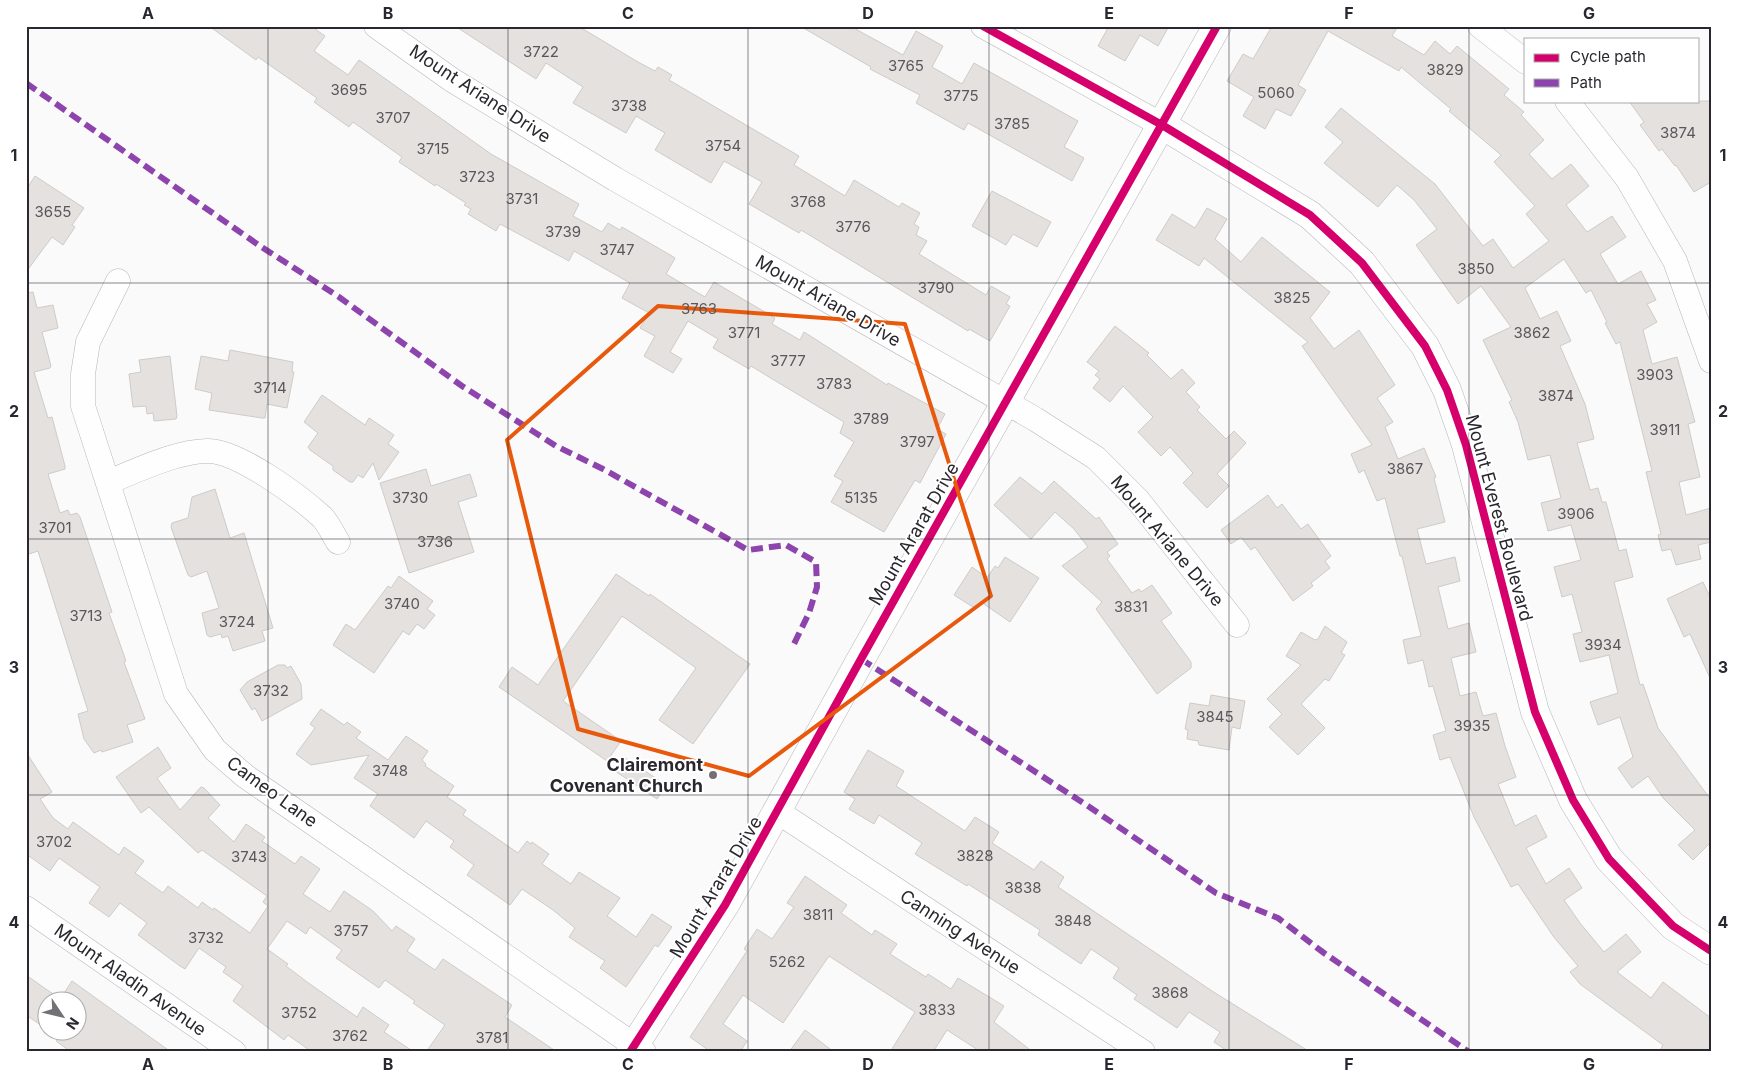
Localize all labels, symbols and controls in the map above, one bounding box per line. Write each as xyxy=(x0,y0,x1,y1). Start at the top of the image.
text: A xyxy=(142,3,154,23)
text: B xyxy=(383,3,393,23)
text: C xyxy=(622,3,634,23)
text: D xyxy=(862,3,874,23)
text: E xyxy=(1104,3,1114,23)
text: F xyxy=(1344,3,1354,23)
text: G xyxy=(1583,3,1595,23)
legend xyxy=(1524,38,1700,102)
street label: Mount Ariane Drive xyxy=(406,40,555,147)
house number: 3722 xyxy=(523,42,559,61)
text: Cycle path xyxy=(1570,47,1646,66)
house number: 3765 xyxy=(888,56,924,75)
house number: 3829 xyxy=(1427,60,1464,79)
text: Path xyxy=(1570,73,1602,92)
house number: 3695 xyxy=(331,80,368,99)
house number: 5060 xyxy=(1257,83,1295,102)
house number: 3775 xyxy=(943,86,979,105)
house number: 3738 xyxy=(611,96,647,115)
house number: 3707 xyxy=(375,108,411,127)
house number: 3785 xyxy=(994,114,1030,133)
house number: 3874 xyxy=(1660,123,1696,142)
house number: 3754 xyxy=(705,136,741,155)
house number: 3715 xyxy=(417,139,449,158)
text: 1 xyxy=(11,145,17,165)
text: 1 xyxy=(1720,145,1726,165)
house number: 3723 xyxy=(459,167,495,186)
house number: 3731 xyxy=(506,189,538,208)
house number: 3768 xyxy=(790,192,826,211)
house number: 3655 xyxy=(35,202,71,221)
house number: 3776 xyxy=(835,217,871,236)
house number: 3739 xyxy=(545,222,581,241)
house number: 3747 xyxy=(599,240,635,259)
street label: Mount Ariane Drive xyxy=(752,250,905,351)
house number: 3850 xyxy=(1457,259,1495,278)
house number: 3790 xyxy=(918,278,954,297)
house number: 3825 xyxy=(1274,288,1310,307)
house number: 3763 xyxy=(681,299,717,318)
house number: 3771 xyxy=(728,323,760,342)
house number: 3862 xyxy=(1514,323,1551,342)
house number: 3777 xyxy=(770,351,806,370)
house number: 3903 xyxy=(1636,365,1674,384)
house number: 3783 xyxy=(816,374,852,393)
house number: 3714 xyxy=(253,378,287,397)
house number: 3874 xyxy=(1538,386,1574,405)
text: 2 xyxy=(9,401,19,421)
text: 2 xyxy=(1718,401,1728,421)
house number: 3789 xyxy=(853,409,889,428)
street label: Mount Everest Boulevard xyxy=(1462,412,1537,624)
house number: 3911 xyxy=(1650,420,1680,439)
house number: 3797 xyxy=(899,432,935,451)
street label: Mount Ararat Drive xyxy=(864,459,963,609)
house number: 3867 xyxy=(1387,459,1423,478)
street label: Mount Ariane Drive xyxy=(1107,471,1228,610)
house number: 3730 xyxy=(392,488,428,507)
house number: 5135 xyxy=(844,488,878,507)
house number: 3906 xyxy=(1557,504,1595,523)
house number: 3701 xyxy=(38,518,72,537)
house number: 3736 xyxy=(417,532,453,551)
house number: 3740 xyxy=(384,594,420,613)
house number: 3831 xyxy=(1114,597,1148,616)
house number: 3713 xyxy=(69,606,103,625)
house number: 3724 xyxy=(219,612,255,631)
house number: 3934 xyxy=(1584,635,1622,654)
text: 3 xyxy=(9,657,19,677)
text: 3 xyxy=(1718,657,1728,677)
house number: 3732 xyxy=(253,681,289,700)
house number: 3845 xyxy=(1196,707,1234,726)
house number: 3935 xyxy=(1454,716,1490,735)
street label: Cameo Lane xyxy=(223,752,322,831)
place label: Clairemont Covenant Church xyxy=(550,754,703,796)
house number: 3748 xyxy=(372,761,408,780)
marker: Clairemont Covenant Church xyxy=(707,769,719,781)
street label: Mount Ararat Drive xyxy=(665,812,766,961)
house number: 3702 xyxy=(36,832,72,851)
house number: 3828 xyxy=(957,846,993,865)
house number: 3743 xyxy=(231,847,267,866)
house number: 3838 xyxy=(1004,878,1042,897)
street label: Canning Avenue xyxy=(896,885,1024,978)
house number: 3811 xyxy=(803,905,833,924)
house number: 3848 xyxy=(1054,911,1092,930)
text: 4 xyxy=(9,912,20,932)
text: 4 xyxy=(1718,912,1729,932)
street label: Mount Aladin Avenue xyxy=(50,919,210,1040)
house number: 3757 xyxy=(333,921,369,940)
house number: 3732 xyxy=(188,928,224,947)
house number: 5262 xyxy=(769,952,805,971)
house number: 3868 xyxy=(1151,983,1189,1002)
north arrow xyxy=(38,990,88,1040)
house number: 3833 xyxy=(918,1000,956,1019)
house number: 3752 xyxy=(281,1003,317,1022)
text: N xyxy=(63,1014,83,1033)
house number: 3762 xyxy=(332,1026,368,1045)
house number: 3781 xyxy=(476,1028,508,1047)
text: A xyxy=(142,1054,154,1074)
text: B xyxy=(383,1054,393,1074)
text: C xyxy=(622,1054,634,1074)
text: D xyxy=(862,1054,874,1074)
text: E xyxy=(1104,1054,1114,1074)
text: F xyxy=(1344,1054,1354,1074)
text: G xyxy=(1583,1054,1595,1074)

